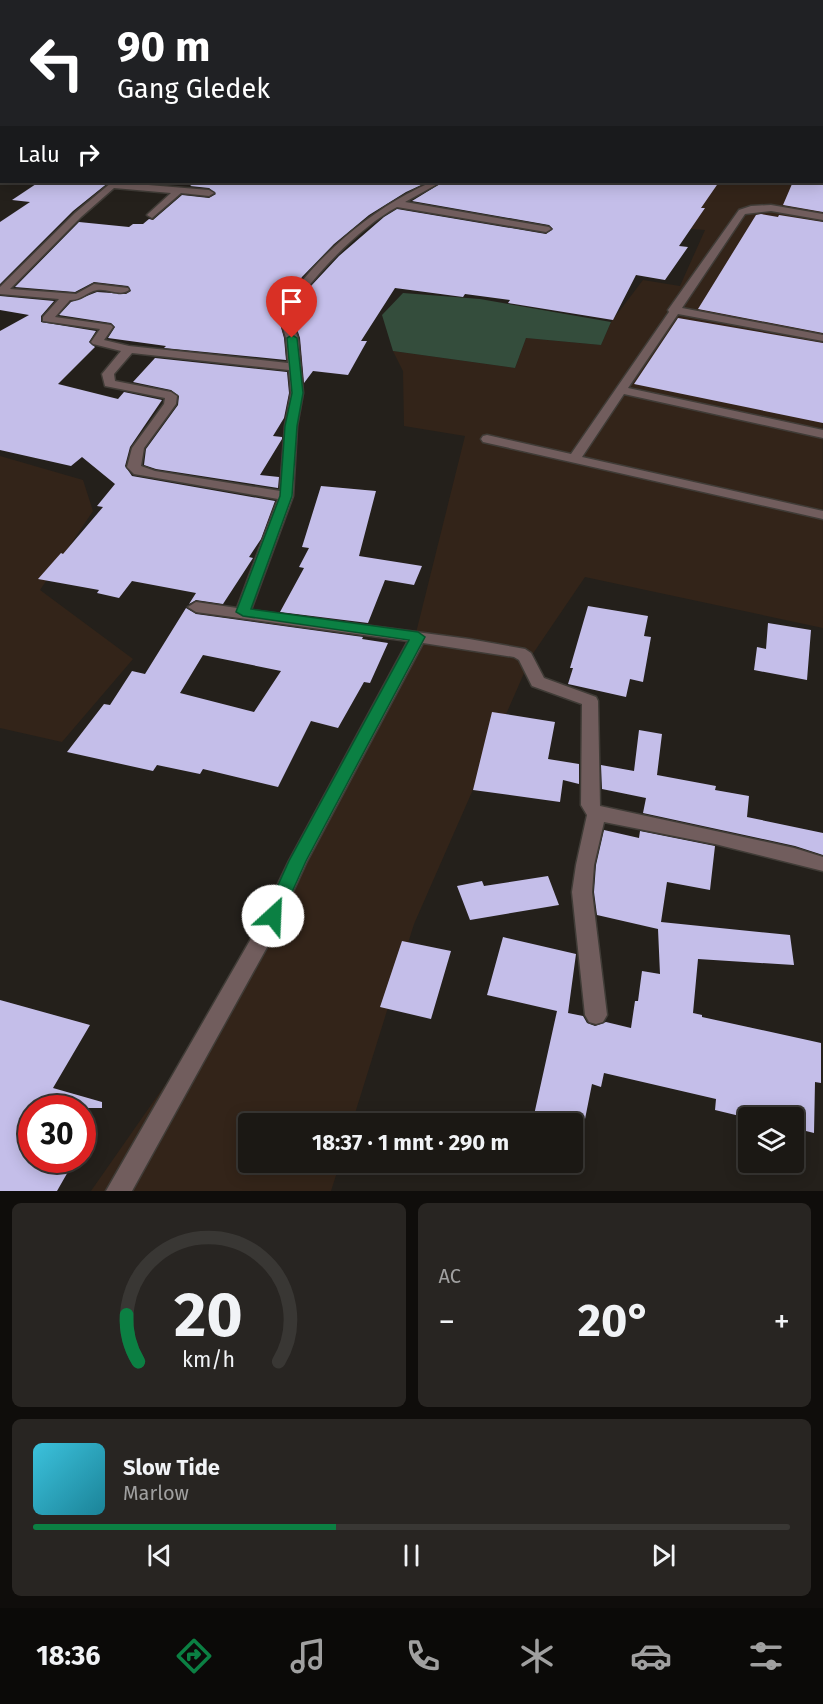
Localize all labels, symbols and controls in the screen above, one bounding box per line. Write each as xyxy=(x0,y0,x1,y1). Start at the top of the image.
text: 90 m xyxy=(117,22,211,72)
icon: left xyxy=(18,24,96,102)
text: Gang Gledek xyxy=(117,73,270,105)
icon: right xyxy=(72,138,105,171)
text: Lalu xyxy=(18,141,60,168)
pin xyxy=(266,276,317,338)
icon: arrive xyxy=(275,285,308,318)
position arrow xyxy=(241,884,305,948)
speed limit sign: 30 xyxy=(18,1095,96,1173)
map controls xyxy=(738,1107,804,1173)
button: layers xyxy=(738,1107,804,1173)
text: 18:37 · 1 mnt · 290 m xyxy=(312,1129,509,1156)
text: AC xyxy=(439,1264,461,1288)
text: 20 xyxy=(174,1278,243,1353)
text: 20° xyxy=(578,1294,651,1348)
text: − xyxy=(439,1302,455,1342)
text: + xyxy=(774,1302,790,1342)
text: km/h xyxy=(182,1347,235,1373)
text: Slow Tide xyxy=(123,1454,220,1481)
text: Marlow xyxy=(123,1481,189,1505)
icon: previous xyxy=(143,1539,176,1572)
icon: pause xyxy=(395,1539,428,1572)
icon: next xyxy=(647,1539,680,1572)
icon: directions xyxy=(173,1635,215,1677)
icon: music xyxy=(287,1635,329,1677)
icon: phone xyxy=(402,1635,444,1677)
icon: climate xyxy=(516,1635,558,1677)
icon: car xyxy=(630,1635,672,1677)
icon: filters xyxy=(745,1635,787,1677)
text: 18:36 xyxy=(36,1640,101,1672)

